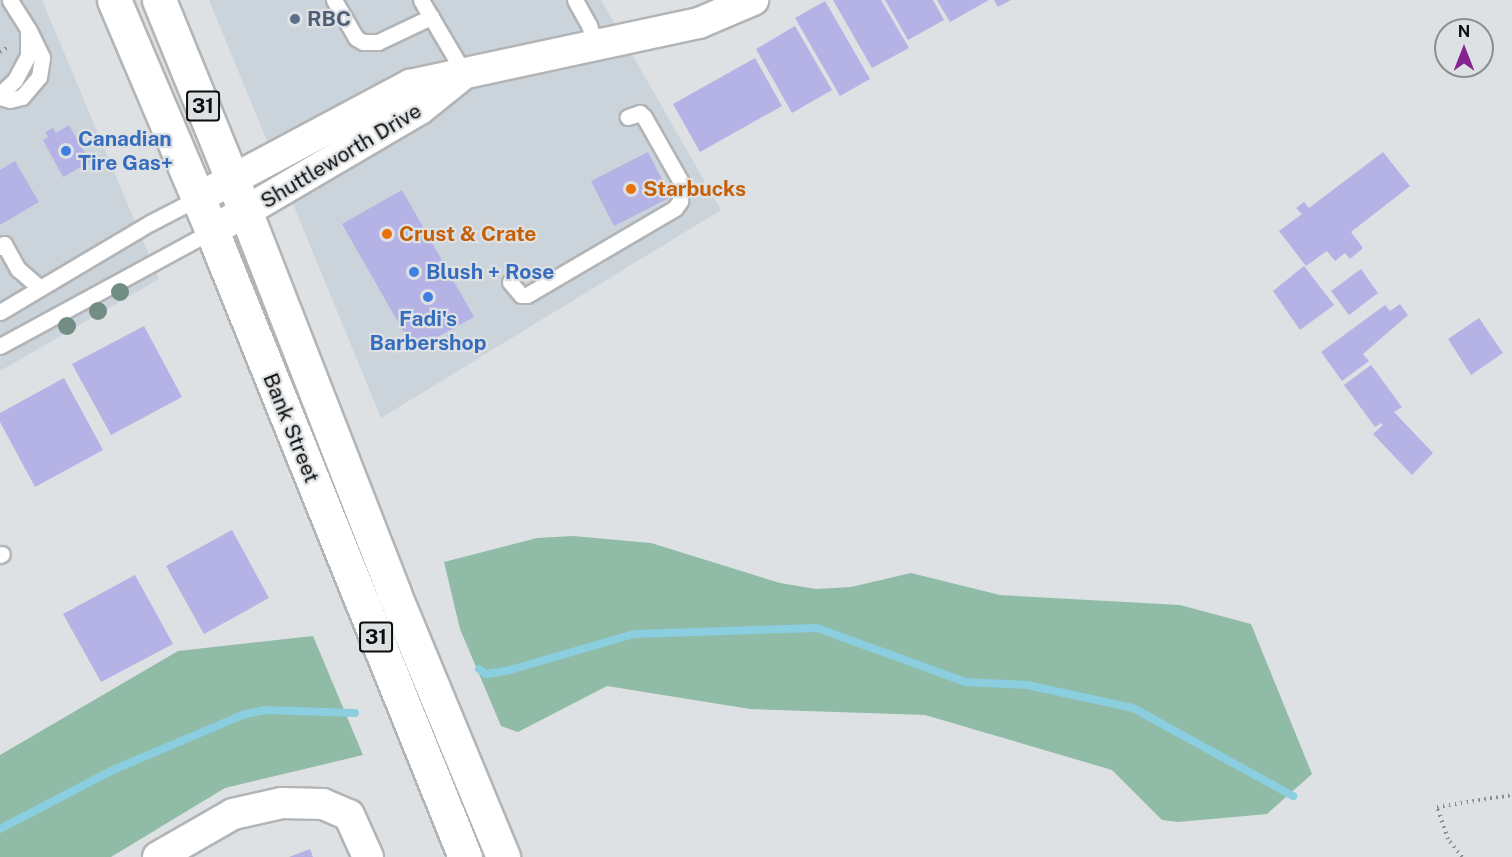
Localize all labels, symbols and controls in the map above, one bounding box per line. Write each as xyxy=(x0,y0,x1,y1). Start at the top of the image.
place label: RBC xyxy=(307,6,351,32)
marker: RBC xyxy=(288,12,302,26)
north arrow xyxy=(1434,18,1494,78)
text: N xyxy=(1458,22,1470,41)
road number: 31 xyxy=(185,89,221,123)
street label: Shuttleworth Drive xyxy=(256,98,426,214)
place label: Canadian Tire Gas+ xyxy=(78,126,173,176)
marker: Canadian Tire Gas+ xyxy=(59,144,73,158)
place label: Starbucks xyxy=(643,176,746,202)
marker: Starbucks xyxy=(624,182,638,196)
place label: Crust & Crate xyxy=(399,221,536,247)
marker: Crust & Crate xyxy=(380,227,394,241)
place label: Blush + Rose xyxy=(426,259,554,285)
marker: Blush + Rose xyxy=(407,265,421,279)
marker: Fadi's Barbershop xyxy=(421,290,435,304)
place label: Fadi's Barbershop xyxy=(370,306,486,356)
street label: Bank Street xyxy=(258,369,324,487)
road number: 31 xyxy=(358,620,394,654)

